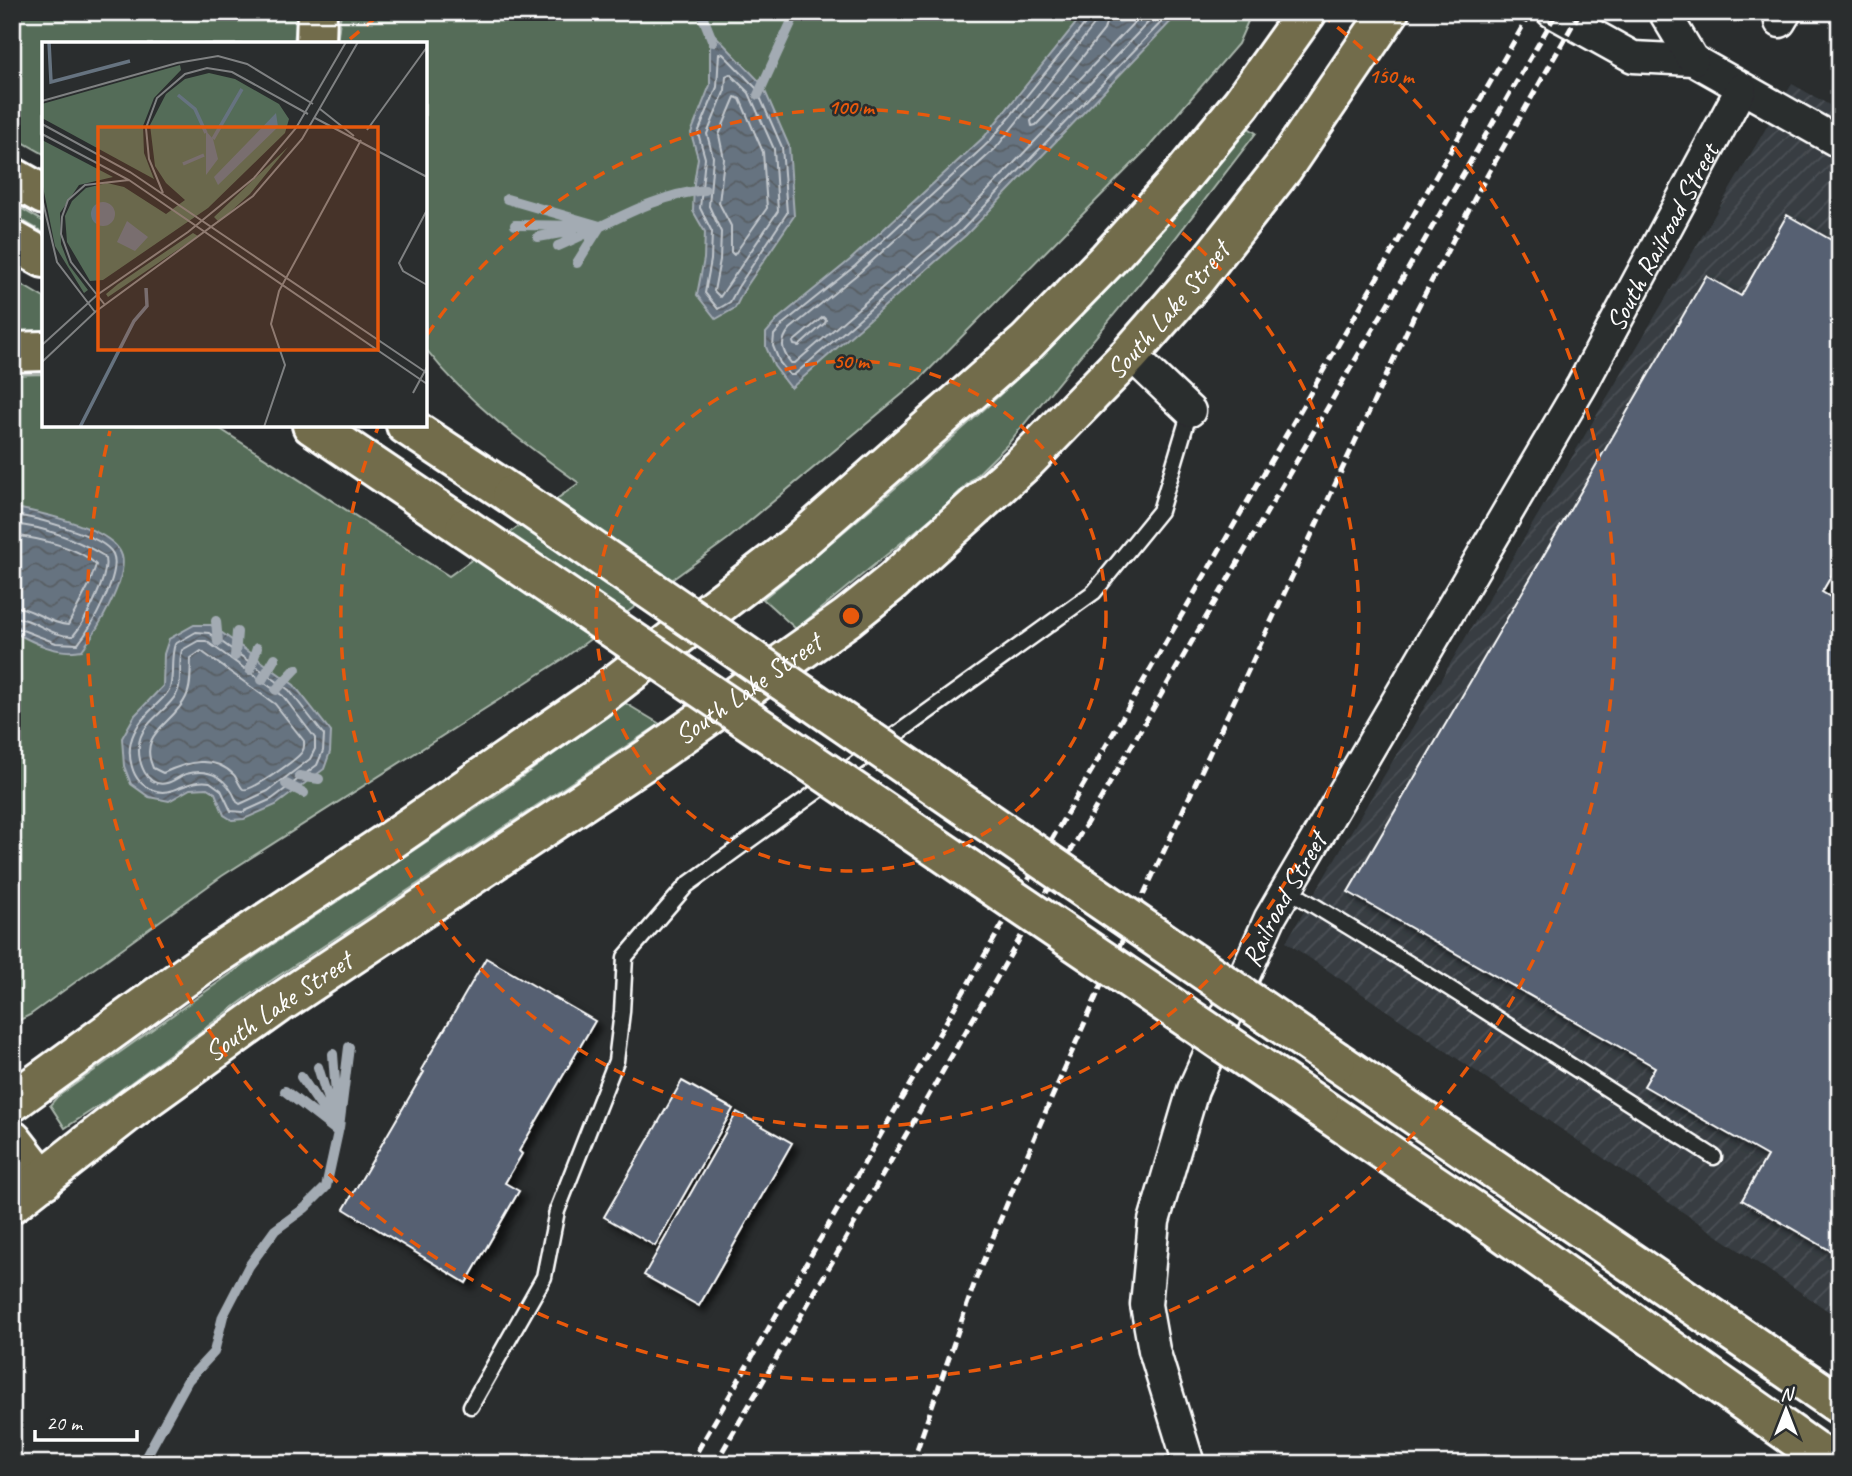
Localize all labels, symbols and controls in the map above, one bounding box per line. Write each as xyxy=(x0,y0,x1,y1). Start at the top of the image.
inset map xyxy=(42,42,427,427)
text: 150 m xyxy=(1368,63,1416,89)
text: 100 m xyxy=(828,94,876,120)
street label: South Railroad Street xyxy=(1597,135,1727,337)
street label: South Lake Street xyxy=(1098,231,1239,386)
text: 50 m xyxy=(833,348,871,374)
centre of rings xyxy=(839,604,863,628)
street label: South Lake Street xyxy=(667,622,831,752)
street label: Railroad Street xyxy=(1233,823,1336,972)
street label: South Lake Street xyxy=(197,941,361,1069)
north arrow xyxy=(1750,1374,1820,1444)
text: N xyxy=(1780,1382,1795,1406)
scale bar xyxy=(35,1399,136,1443)
text: 20 m xyxy=(46,1410,84,1436)

